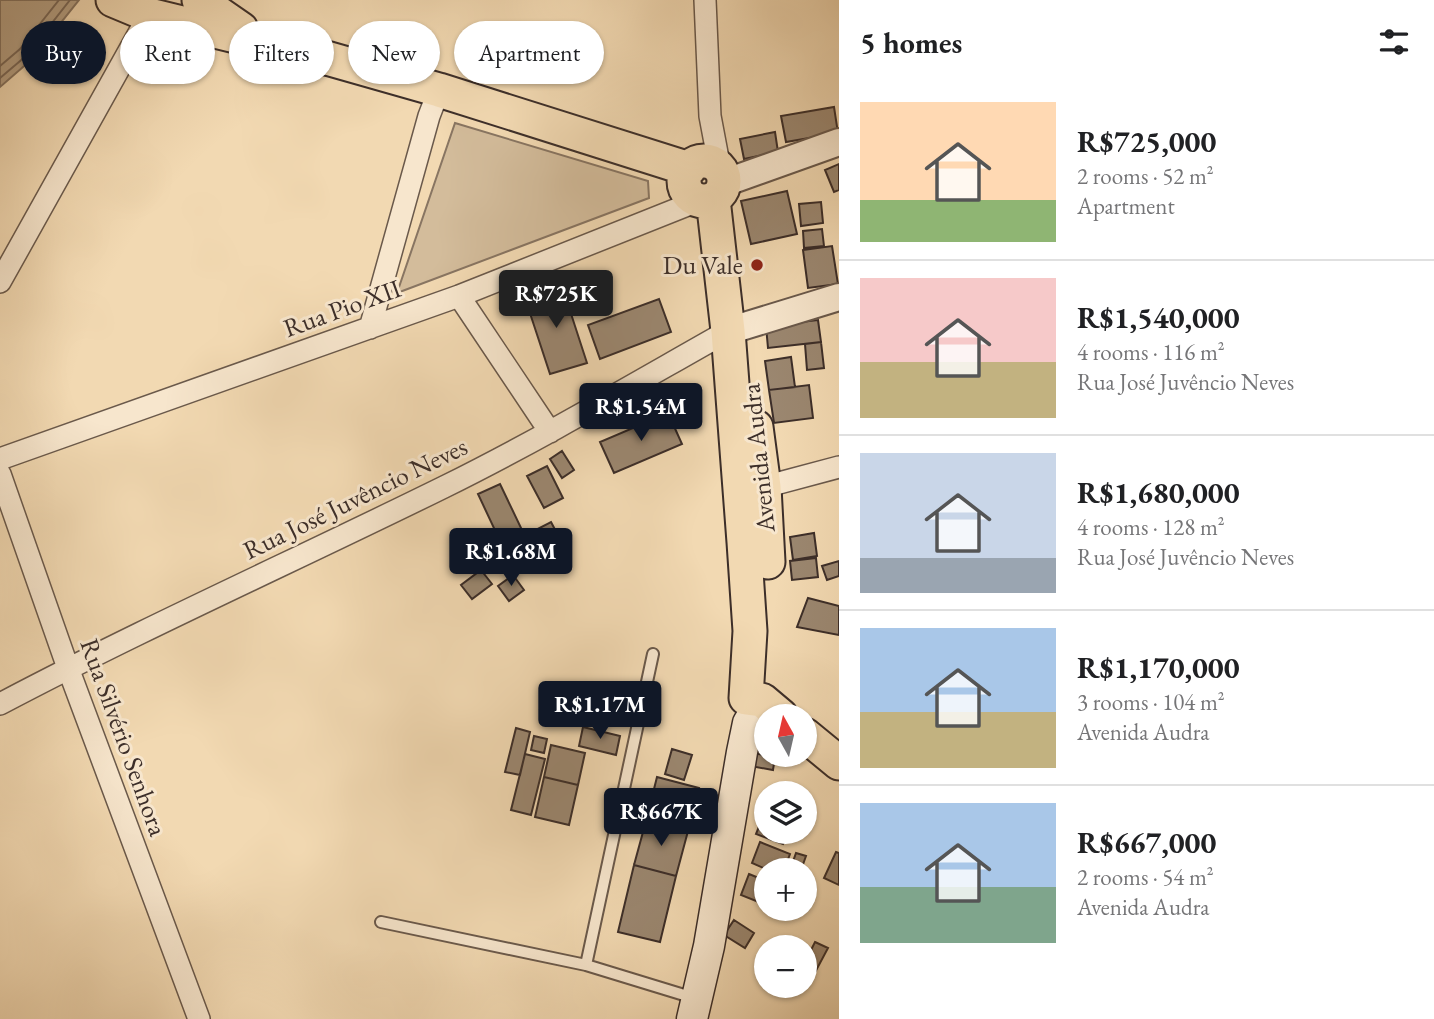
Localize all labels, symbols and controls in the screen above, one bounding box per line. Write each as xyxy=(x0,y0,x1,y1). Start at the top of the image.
chip: Buy xyxy=(21,21,106,84)
chip: Rent xyxy=(120,21,215,84)
chip: Filters xyxy=(229,21,334,84)
chip: New xyxy=(348,21,440,84)
chip: Apartment xyxy=(454,21,604,84)
text: 5 homes xyxy=(860,23,962,62)
icon: filters xyxy=(1375,23,1413,61)
text: R$725,000 xyxy=(1077,122,1216,161)
icon: home xyxy=(916,130,1000,214)
text: 2 rooms · 52 m² xyxy=(1077,161,1214,191)
text: Apartment xyxy=(1077,191,1175,221)
place label: Du Vale xyxy=(663,248,743,282)
marker: Du Vale xyxy=(749,257,765,273)
pin: R$725K xyxy=(499,270,613,330)
street label: Rua Pio XII xyxy=(279,271,406,345)
text: R$725K xyxy=(515,278,597,308)
text: R$1,540,000 xyxy=(1077,298,1240,337)
icon: home xyxy=(916,306,1000,390)
text: 4 rooms · 116 m² xyxy=(1077,337,1225,367)
text: Rua José Juvêncio Neves xyxy=(1077,367,1294,397)
street label: Avenida Audra xyxy=(733,381,783,535)
pin: R$1.54M xyxy=(576,384,706,443)
text: R$1.54M xyxy=(595,391,687,421)
street label: Rua José Juvêncio Neves xyxy=(237,429,473,567)
text: R$1,680,000 xyxy=(1077,473,1240,512)
icon: home xyxy=(916,481,1000,565)
text: 4 rooms · 128 m² xyxy=(1077,512,1225,542)
pin: R$1.68M xyxy=(446,528,576,588)
text: R$1.68M xyxy=(465,536,557,566)
text: Rua José Juvêncio Neves xyxy=(1077,542,1294,572)
street label: Rua Silvério Senhora xyxy=(72,634,176,841)
text: R$1,170,000 xyxy=(1077,648,1240,687)
icon: home xyxy=(916,656,1000,740)
pin: R$1.17M xyxy=(535,682,665,741)
text: 3 rooms · 104 m² xyxy=(1077,687,1225,717)
text: R$1.17M xyxy=(554,689,646,719)
north arrow xyxy=(754,704,817,766)
map controls xyxy=(754,704,817,998)
text: Avenida Audra xyxy=(1077,717,1210,747)
button: layers xyxy=(754,781,817,844)
pin: R$667K xyxy=(604,788,718,848)
text: R$667K xyxy=(620,796,702,826)
text: R$667,000 xyxy=(1077,823,1216,862)
icon: home xyxy=(916,831,1000,915)
button: + xyxy=(754,858,817,921)
text: 2 rooms · 54 m² xyxy=(1077,862,1214,892)
text: Avenida Audra xyxy=(1077,892,1210,922)
button: − xyxy=(754,935,817,998)

